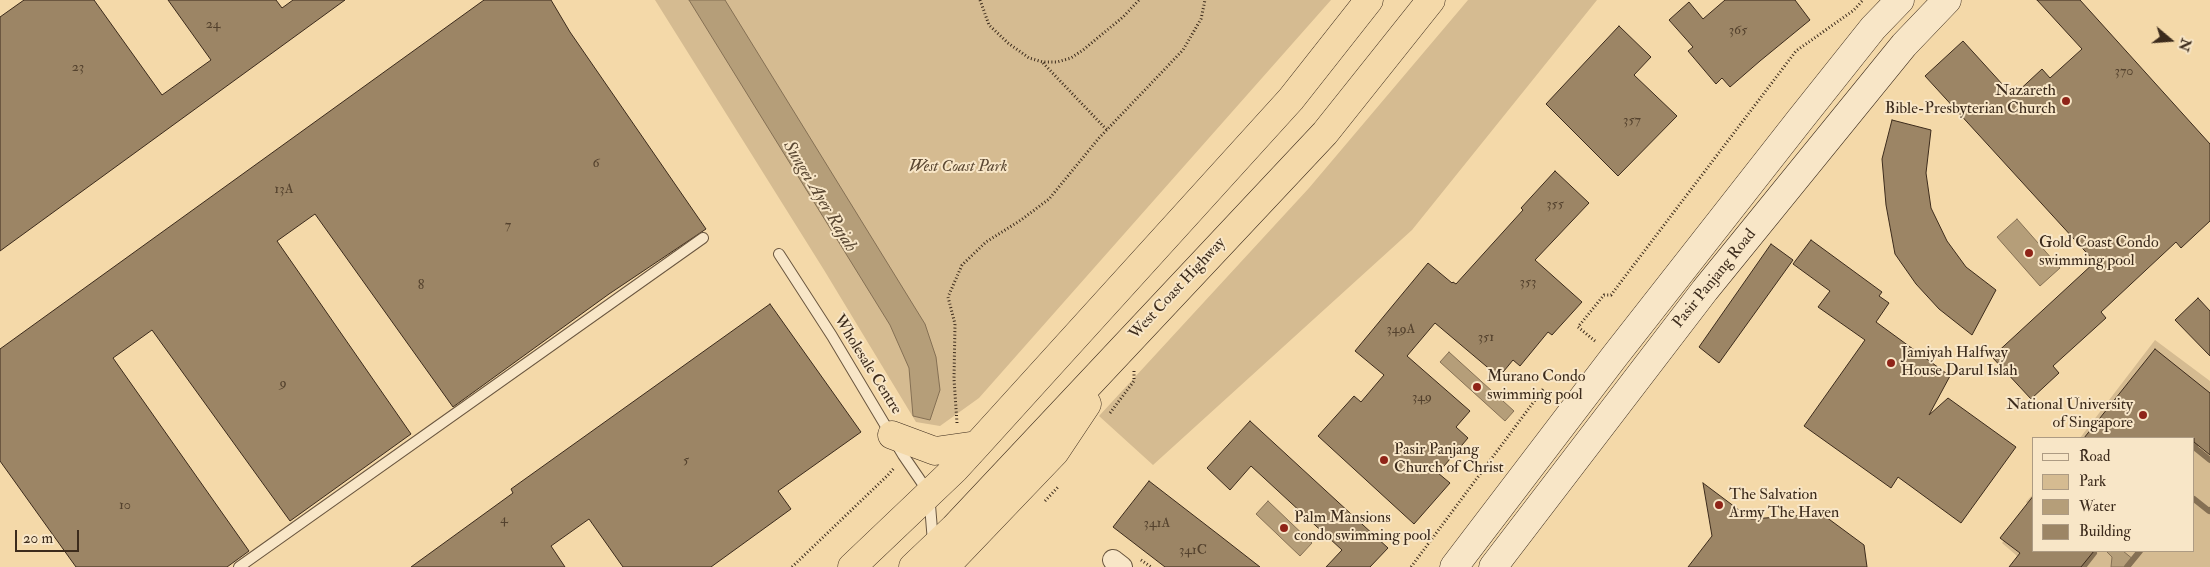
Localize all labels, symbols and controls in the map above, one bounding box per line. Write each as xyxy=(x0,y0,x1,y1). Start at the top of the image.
north arrow xyxy=(2145,15,2195,65)
house number: 24 xyxy=(206,17,220,33)
house number: 365 xyxy=(1729,23,1747,39)
text: N xyxy=(2175,36,2195,53)
house number: 23 xyxy=(72,60,84,76)
house number: 370 xyxy=(2115,64,2133,80)
place label: Nazareth Bible-Presbyterian Church xyxy=(1885,82,2056,120)
marker: Nazareth Bible-Presbyterian Church xyxy=(2060,95,2072,107)
house number: 357 xyxy=(1623,113,1641,129)
water label: Sungei Ayer Rajah xyxy=(777,137,861,257)
house number: 6 xyxy=(592,156,600,172)
park label: West Coast Park xyxy=(909,158,1007,178)
house number: 13A xyxy=(274,182,294,198)
house number: 355 xyxy=(1546,197,1564,213)
house number: 7 xyxy=(505,218,511,234)
street label: Pasir Panjang Road xyxy=(1669,226,1761,332)
street label: West Coast Highway xyxy=(1126,234,1230,344)
place label: Gold Coast Condo swimming pool xyxy=(2039,234,2159,272)
marker: Gold Coast Condo swimming pool xyxy=(2023,247,2035,259)
house number: 353 xyxy=(1520,275,1536,291)
house number: 8 xyxy=(418,278,424,294)
street label: Wholesale Centre xyxy=(829,312,905,418)
house number: 349A xyxy=(1387,322,1415,338)
house number: 351 xyxy=(1478,330,1494,346)
place label: Jamiyah Halfway House Darul Islah xyxy=(1901,344,2018,382)
marker: Jamiyah Halfway House Darul Islah xyxy=(1885,357,1897,369)
place label: Murano Condo swimming pool xyxy=(1487,368,1586,406)
house number: 9 xyxy=(279,376,287,392)
marker: Murano Condo swimming pool xyxy=(1471,381,1483,393)
house number: 349 xyxy=(1412,390,1432,406)
place label: National University of Singapore xyxy=(2006,396,2133,434)
marker: National University of Singapore xyxy=(2137,409,2149,421)
legend xyxy=(2032,437,2195,552)
place label: Pasir Panjang Church of Christ xyxy=(1394,441,1504,479)
text: Road xyxy=(2079,447,2110,466)
house number: 5 xyxy=(683,453,689,469)
marker: Pasir Panjang Church of Christ xyxy=(1378,454,1390,466)
text: Park xyxy=(2079,472,2106,491)
place label: The Salvation Army The Haven xyxy=(1729,486,1839,524)
text: Water xyxy=(2079,497,2116,516)
house number: 10 xyxy=(119,498,131,514)
marker: The Salvation Army The Haven xyxy=(1713,499,1725,511)
place label: Palm Mansions condo swimming pool xyxy=(1294,509,1431,547)
house number: 4 xyxy=(500,512,508,528)
house number: 341A xyxy=(1144,516,1170,532)
scale bar xyxy=(18,520,81,552)
marker: Palm Mansions condo swimming pool xyxy=(1278,522,1290,534)
text: Building xyxy=(2079,522,2131,541)
text: 20 m xyxy=(23,529,53,548)
house number: 341C xyxy=(1179,543,1207,559)

